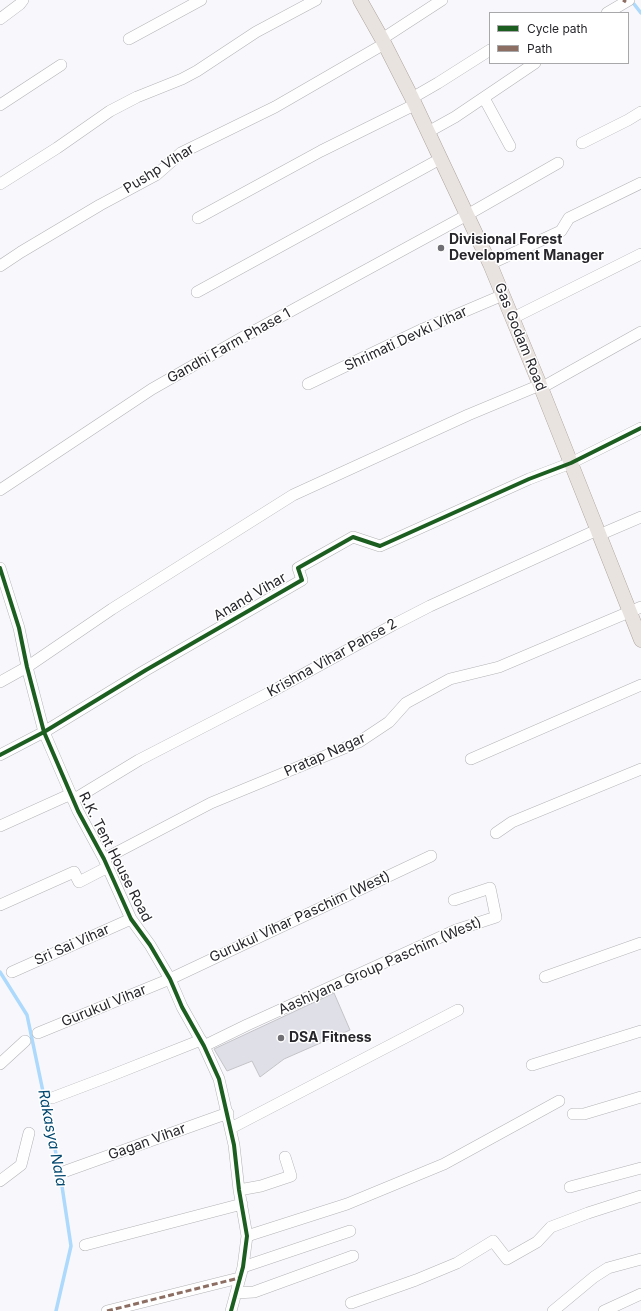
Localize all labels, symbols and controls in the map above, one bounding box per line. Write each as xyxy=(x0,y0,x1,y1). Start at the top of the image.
legend xyxy=(489,12,629,64)
text: Cycle path xyxy=(527,21,588,36)
text: Path xyxy=(527,41,552,56)
street label: Pushp Vihar xyxy=(121,141,197,197)
place label: Divisional Forest Development Manager xyxy=(449,232,604,264)
marker: Divisional Forest Development Manager xyxy=(436,243,446,253)
street label: Gas Godam Road xyxy=(491,281,549,393)
street label: Shrimati Devki Vihar xyxy=(342,303,470,375)
street label: Gandhi Farm Phase 1 xyxy=(164,305,294,387)
street label: Anand Vihar xyxy=(211,569,289,625)
street label: Krishna Vihar Pahse 2 xyxy=(264,615,400,701)
street label: Pratap Nagar xyxy=(282,730,368,780)
street label: R.K. Tent House Road xyxy=(75,789,155,925)
street label: Gurukul Vihar Paschim (West) xyxy=(207,868,393,966)
street label: Aashiyana Group Paschim (West) xyxy=(276,913,484,1019)
street label: Sri Sai Vihar xyxy=(32,921,112,969)
street label: Gurukul Vihar xyxy=(59,981,149,1031)
place label: DSA Fitness xyxy=(289,1030,372,1046)
marker: DSA Fitness xyxy=(276,1033,286,1043)
water label: Rakasya Nala xyxy=(34,1088,70,1188)
street label: Gagan Vihar xyxy=(106,1120,188,1164)

